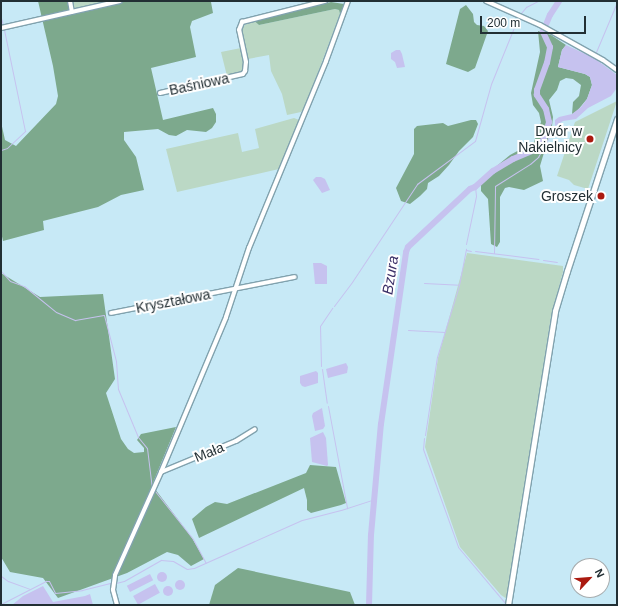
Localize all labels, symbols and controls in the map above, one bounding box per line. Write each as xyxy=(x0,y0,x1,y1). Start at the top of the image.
scale bar xyxy=(482,8,588,34)
text: 200 m xyxy=(487,16,520,30)
street label: Baśniowa xyxy=(168,69,230,99)
place label: Dwór w Nakielnicy xyxy=(518,123,582,156)
marker: Dwór w Nakielnicy xyxy=(585,134,595,144)
place label: Groszek xyxy=(541,188,593,204)
marker: Groszek xyxy=(596,191,606,201)
water label: Bzura xyxy=(378,254,402,296)
street label: Kryształowa xyxy=(134,286,212,316)
street label: Mała xyxy=(192,439,226,465)
north arrow xyxy=(570,558,610,598)
text: N xyxy=(593,567,607,579)

